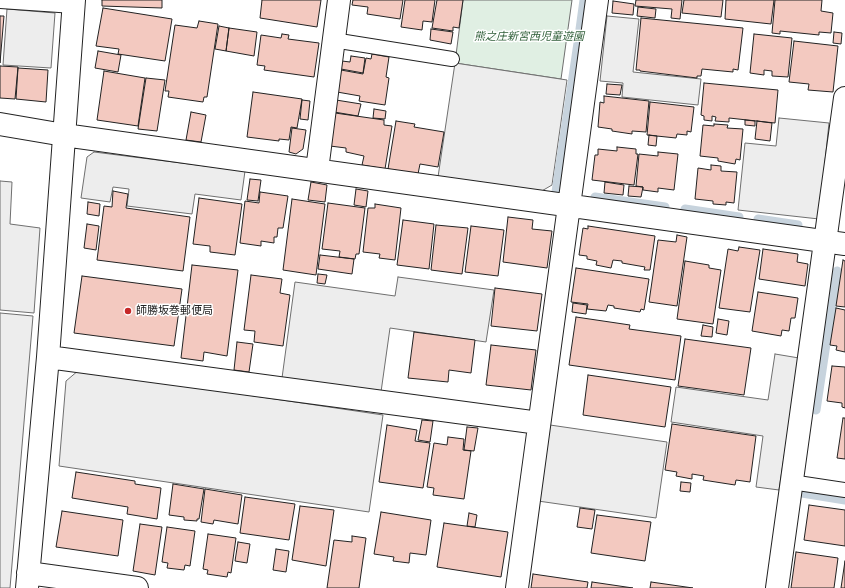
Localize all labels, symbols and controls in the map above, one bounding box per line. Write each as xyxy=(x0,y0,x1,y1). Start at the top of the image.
park label: 熊之庄新宮西児童遊園 xyxy=(474,30,584,44)
place label: 師勝坂巻郵便局 xyxy=(136,304,213,318)
marker: 師勝坂巻郵便局 xyxy=(123,306,133,316)

